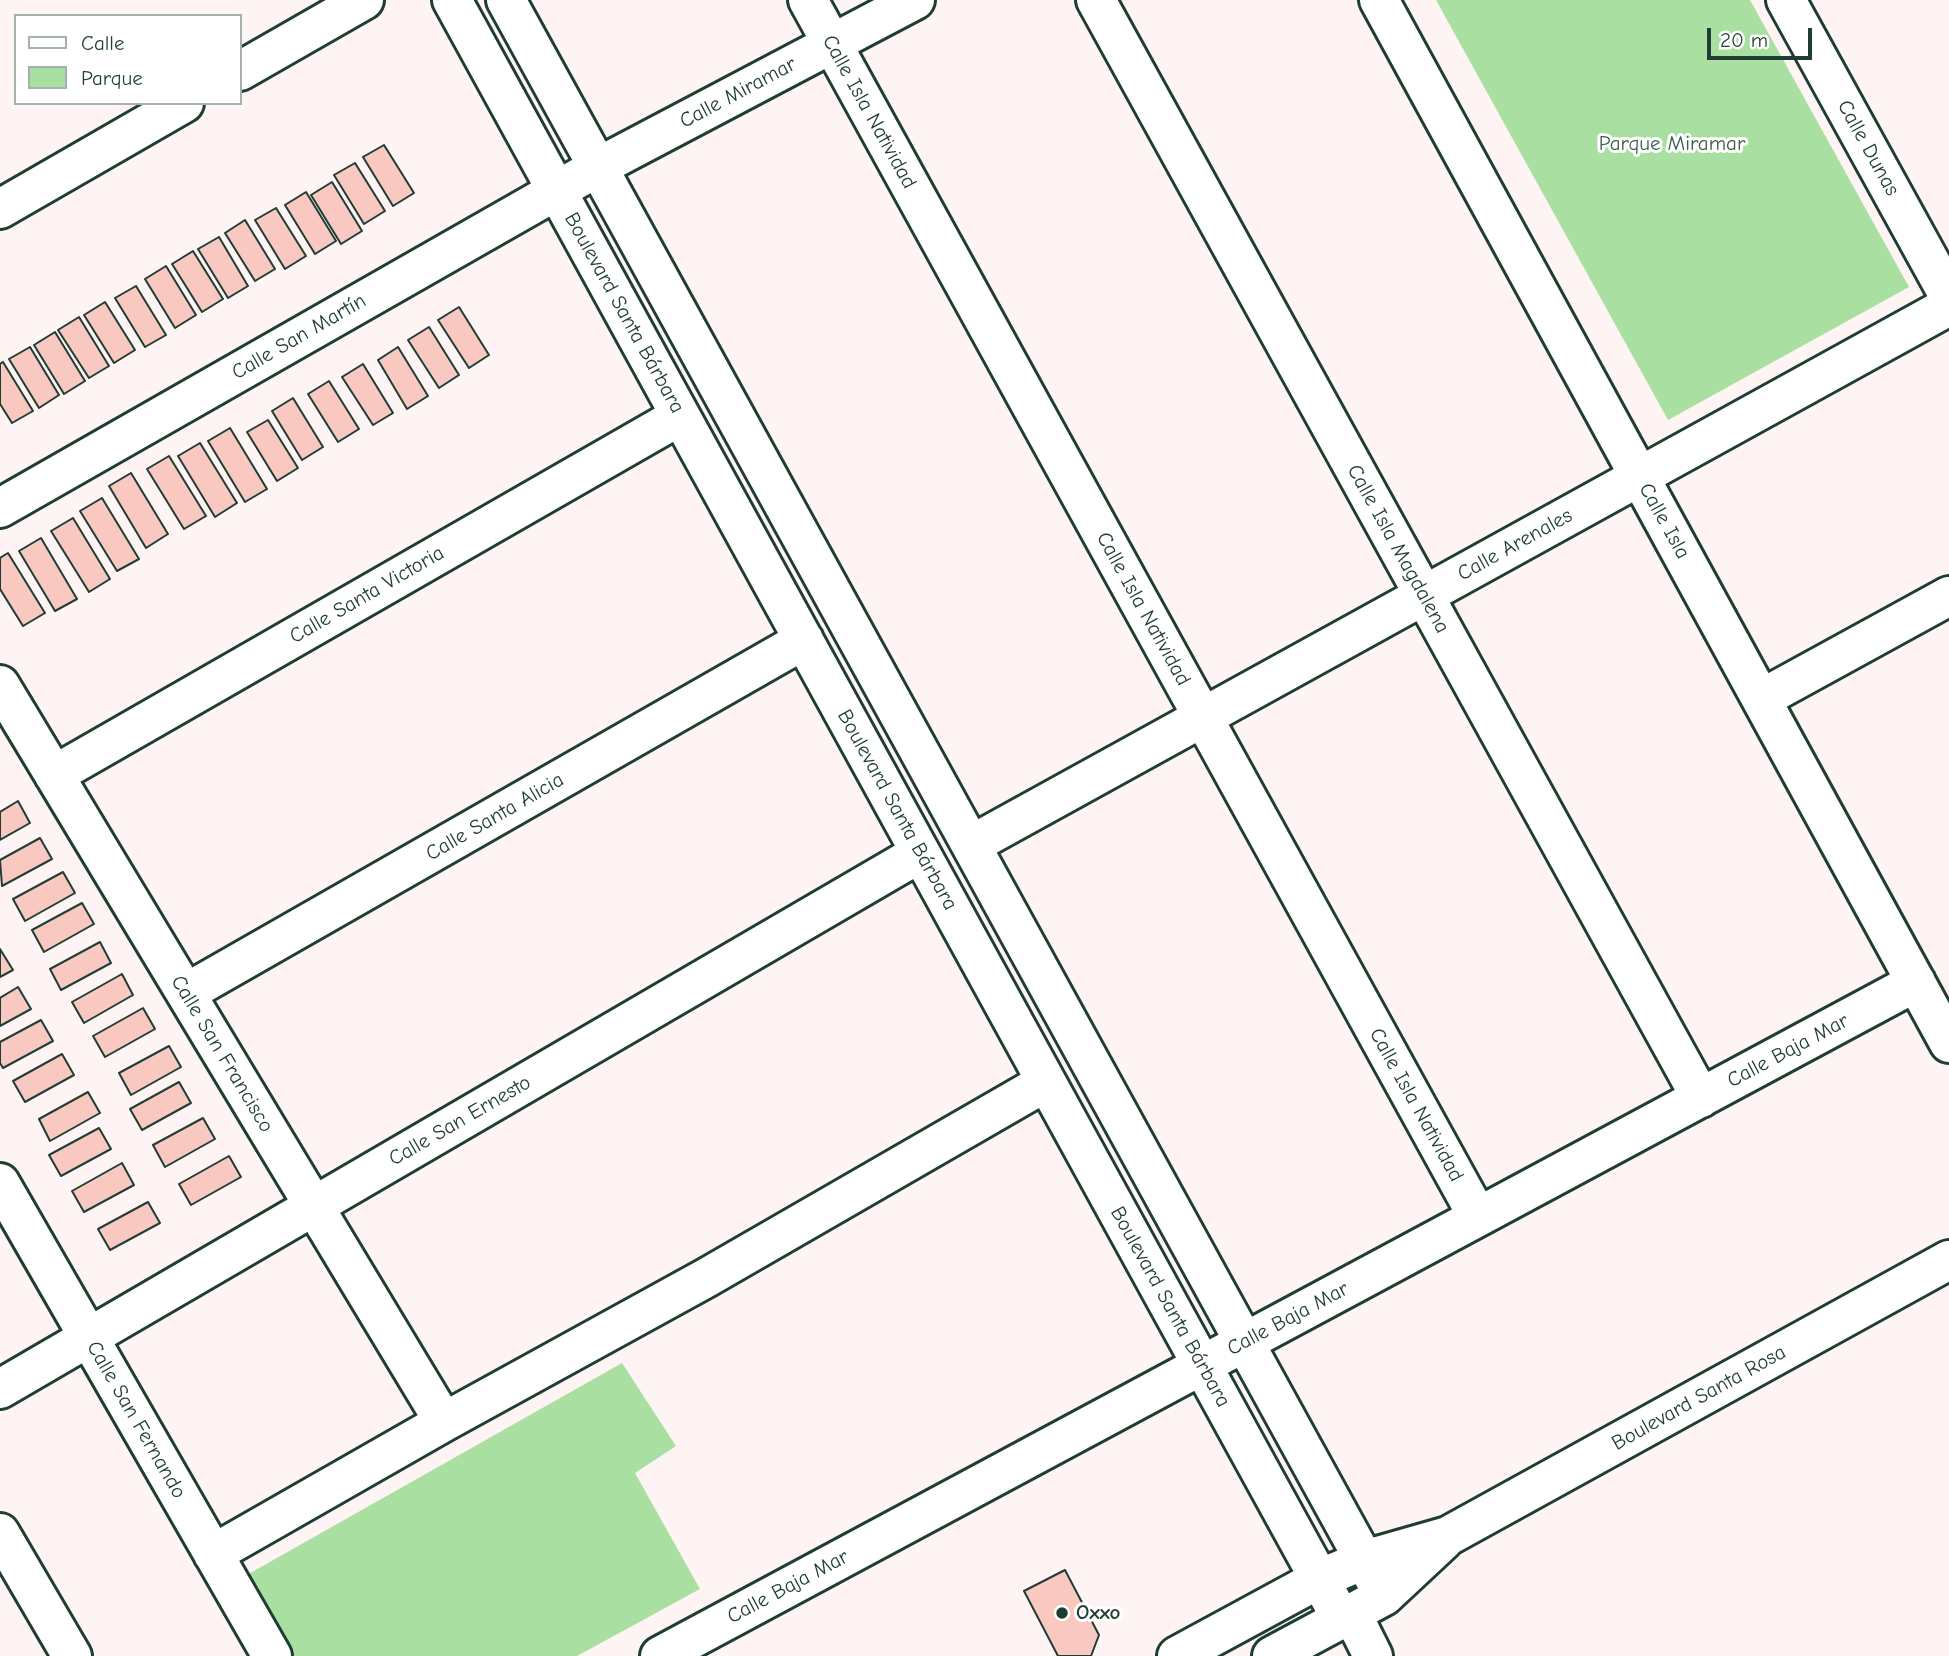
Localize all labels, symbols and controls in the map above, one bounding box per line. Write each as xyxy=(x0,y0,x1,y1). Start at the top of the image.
legend xyxy=(14,14,242,105)
scale bar xyxy=(1711,14,1816,58)
text: 20 m xyxy=(1720,28,1768,52)
text: Calle xyxy=(81,31,124,55)
street label: Calle Isla Natividad xyxy=(816,31,922,193)
street label: Calle Miramar xyxy=(676,52,800,134)
text: Parque xyxy=(81,66,143,90)
street label: Calle Dunas xyxy=(1831,96,1905,200)
park label: Parque Miramar xyxy=(1599,131,1745,157)
street label: Boulevard Santa Bárbara xyxy=(558,208,690,418)
street label: Calle San Martín xyxy=(227,288,371,386)
street label: Calle Isla Magdalena xyxy=(1341,460,1455,638)
street label: Calle Isla xyxy=(1633,479,1695,563)
street label: Calle Arenales xyxy=(1453,503,1577,587)
street label: Calle Isla Natividad xyxy=(1090,528,1196,690)
street label: Calle Santa Victoria xyxy=(285,541,449,649)
street label: Boulevard Santa Bárbara xyxy=(831,705,963,915)
street label: Calle Santa Alicia xyxy=(422,767,568,867)
street label: Calle San Francisco xyxy=(165,971,279,1137)
street label: Calle Baja Mar xyxy=(1723,1008,1853,1094)
street label: Calle Isla Natividad xyxy=(1363,1024,1469,1186)
street label: Calle San Ernesto xyxy=(384,1070,536,1172)
street label: Boulevard Santa Bárbara xyxy=(1104,1202,1236,1412)
street label: Calle Baja Mar xyxy=(1223,1276,1353,1362)
street label: Calle San Fernando xyxy=(81,1337,191,1503)
street label: Boulevard Santa Rosa xyxy=(1608,1340,1790,1456)
street label: Calle Baja Mar xyxy=(723,1544,853,1630)
place label: Oxxo xyxy=(1076,1600,1120,1626)
marker: Oxxo xyxy=(1054,1605,1070,1621)

